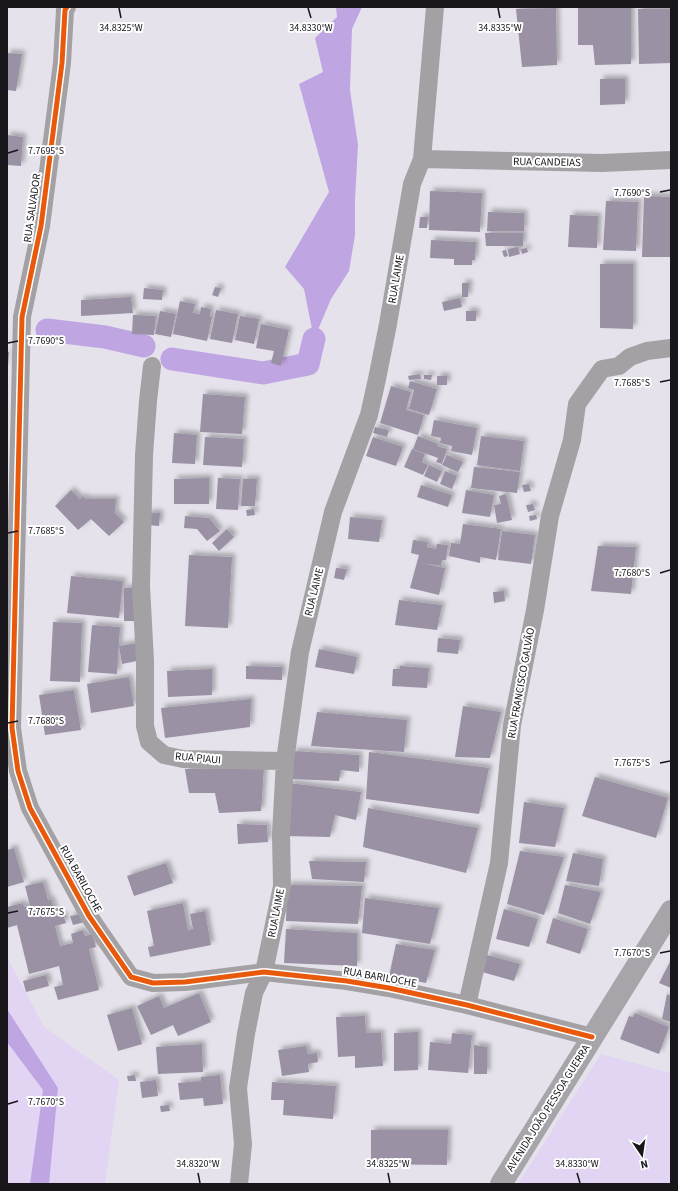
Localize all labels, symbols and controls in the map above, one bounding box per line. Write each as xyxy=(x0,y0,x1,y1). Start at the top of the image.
text: 34.8325°W xyxy=(99,21,143,35)
text: 34.8330°W xyxy=(289,21,333,35)
text: 34.8335°W xyxy=(478,21,522,35)
text: 7.7695°S xyxy=(28,144,64,158)
street label: RUA CANDEIAS xyxy=(513,154,581,170)
street label: RUA SALVADOR xyxy=(20,173,44,243)
text: 7.7690°S xyxy=(614,186,650,200)
street label: RUA LAIME xyxy=(384,253,408,305)
text: 7.7690°S xyxy=(28,334,64,348)
text: 7.7685°S xyxy=(614,376,650,390)
text: 7.7685°S xyxy=(28,524,64,538)
street label: RUA LAIME xyxy=(301,566,327,618)
text: 7.7680°S xyxy=(614,566,650,580)
street label: RUA FRANCISCO GALVÃO xyxy=(504,626,538,740)
text: 7.7680°S xyxy=(28,714,64,728)
street label: RUA PIAUI xyxy=(174,749,222,767)
text: 7.7675°S xyxy=(614,756,650,770)
street label: RUA BARILOCHE xyxy=(56,843,106,915)
street label: RUA LAIME xyxy=(264,887,288,939)
text: 7.7675°S xyxy=(28,905,64,919)
text: 7.7670°S xyxy=(614,946,650,960)
street label: RUA BARILOCHE xyxy=(342,963,418,991)
street label: AVENIDA JOÃO PESSOA GUERRA xyxy=(503,1042,593,1174)
text: 7.7670°S xyxy=(28,1095,64,1109)
north arrow xyxy=(622,1135,662,1175)
text: N xyxy=(639,1156,649,1172)
text: 34.8320°W xyxy=(176,1157,220,1171)
text: 34.8325°W xyxy=(366,1157,410,1171)
text: 34.8330°W xyxy=(555,1157,599,1171)

